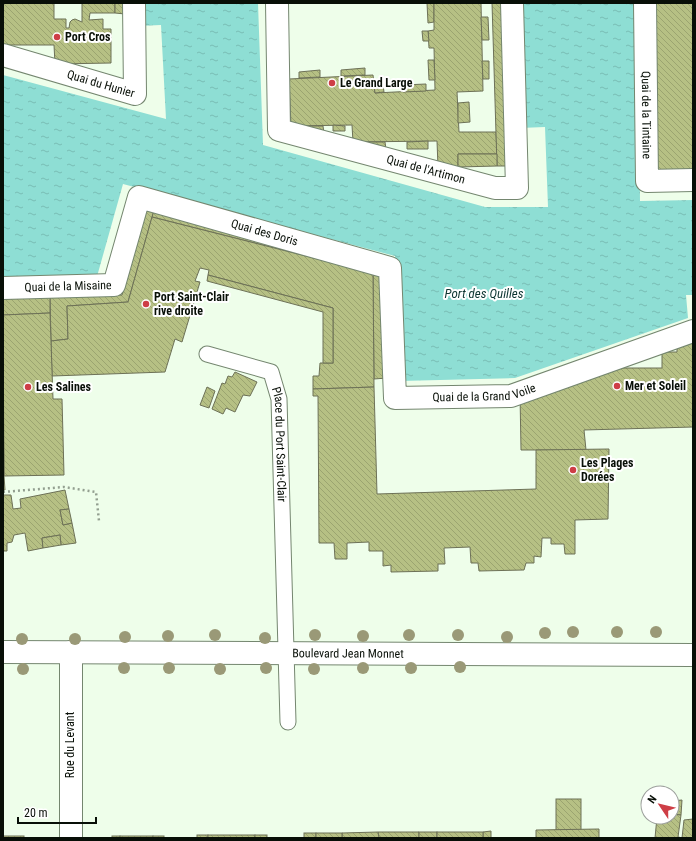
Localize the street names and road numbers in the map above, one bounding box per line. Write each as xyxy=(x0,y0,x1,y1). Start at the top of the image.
street label: Quai du Hunier xyxy=(65,67,137,101)
street label: Quai de la Tintaine xyxy=(639,71,654,159)
street label: Quai de l'Artimon xyxy=(385,152,467,187)
street label: Quai des Doris xyxy=(229,216,300,249)
street label: Quai de la Misaine xyxy=(24,278,112,294)
street label: Quai de la Grand Voile xyxy=(432,381,538,404)
street label: Place du Port Saint-Clair xyxy=(269,385,289,503)
street label: Boulevard Jean Monnet xyxy=(292,646,404,661)
street label: Rue du Levant xyxy=(63,711,77,778)

